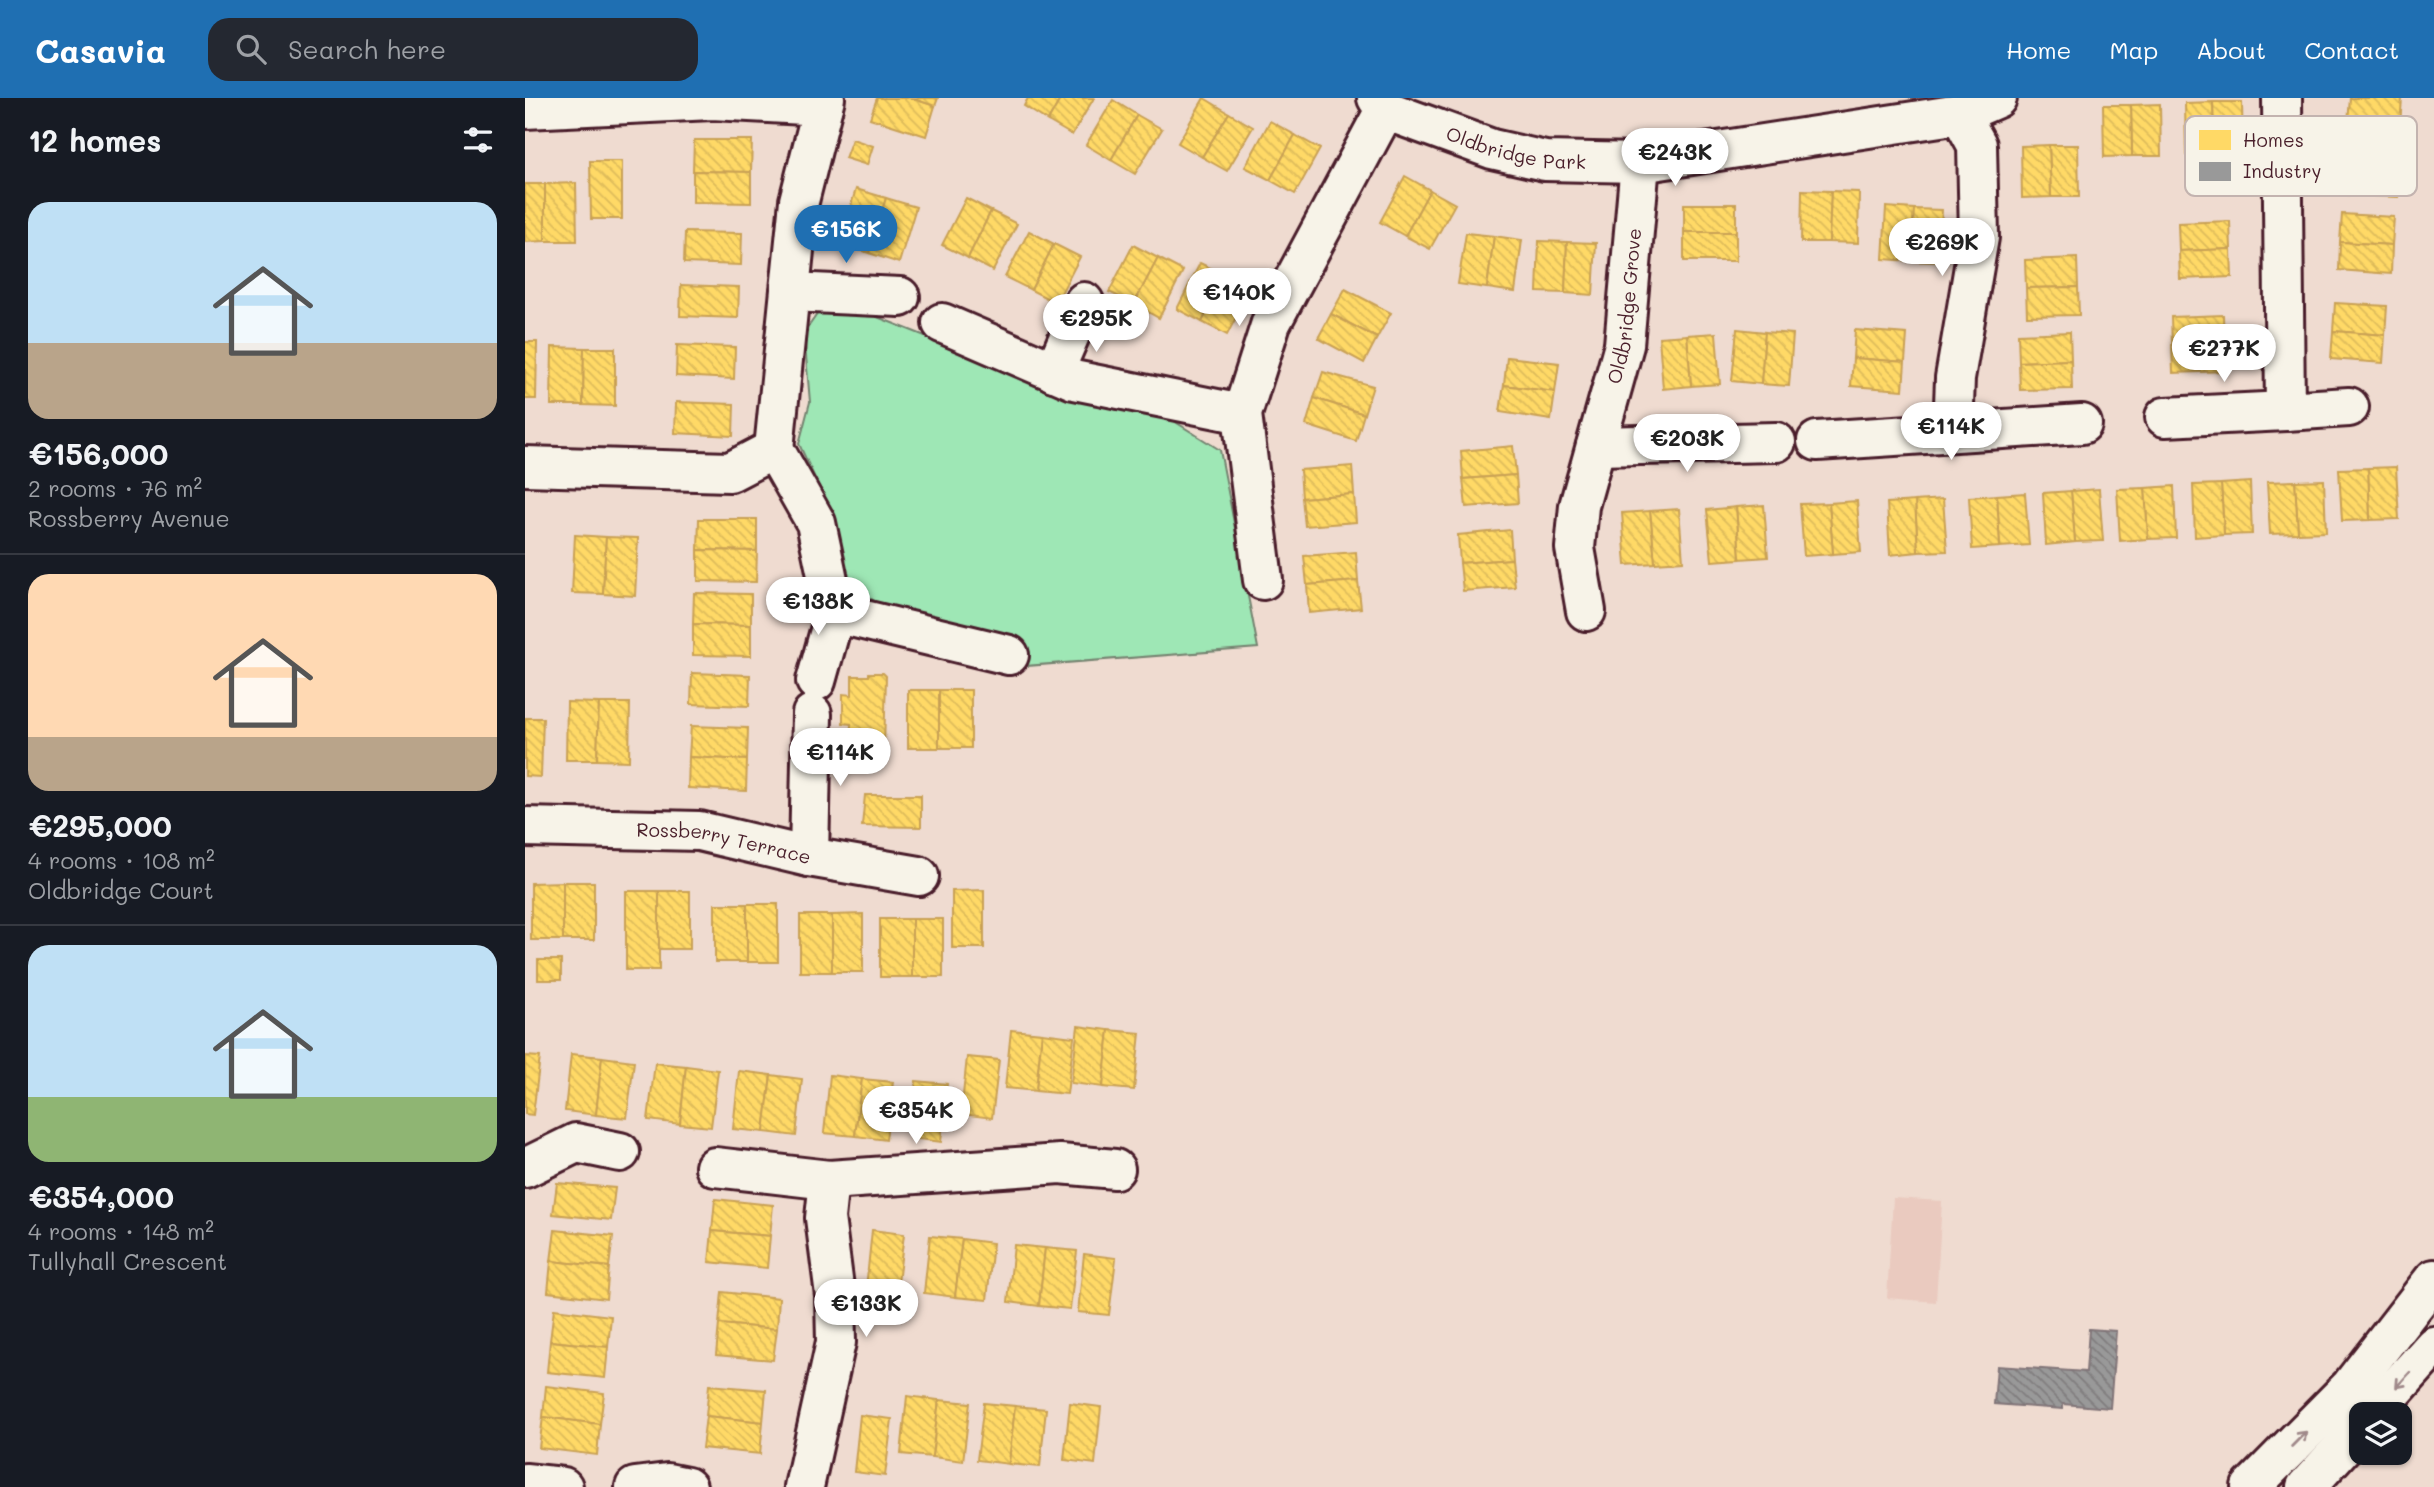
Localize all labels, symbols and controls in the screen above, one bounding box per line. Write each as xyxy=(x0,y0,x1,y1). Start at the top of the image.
search box xyxy=(208,18,698,81)
text: Casavia xyxy=(35,28,166,71)
icon: search xyxy=(232,30,270,68)
text: Search here xyxy=(288,32,446,66)
text: Home xyxy=(2006,34,2071,65)
text: Map xyxy=(2109,34,2158,65)
text: About xyxy=(2196,34,2266,65)
text: Contact xyxy=(2304,34,2399,65)
legend xyxy=(2185,116,2417,196)
text: 12 homes xyxy=(28,120,161,160)
street label: Oldbridge Park xyxy=(1443,120,1586,174)
icon: filters xyxy=(459,121,497,159)
text: Homes xyxy=(2243,127,2304,152)
pin: €243K xyxy=(1626,129,1724,188)
text: €243K xyxy=(1637,136,1713,166)
text: Industry xyxy=(2243,158,2321,183)
pin: €156K xyxy=(797,206,895,265)
text: €156K xyxy=(810,213,882,243)
pin: €269K xyxy=(1893,218,1991,278)
text: €269K xyxy=(1905,226,1979,256)
street label: Oldbridge Grove xyxy=(1601,227,1646,387)
icon: home xyxy=(200,248,326,374)
pin: €140K xyxy=(1190,268,1288,328)
text: €140K xyxy=(1202,276,1276,306)
pin: €295K xyxy=(1047,294,1145,354)
text: €295K xyxy=(1059,302,1133,332)
pin: €277K xyxy=(2175,324,2273,384)
text: €277K xyxy=(2188,332,2260,362)
pin: €114K xyxy=(1902,402,2000,462)
text: €114K xyxy=(1917,410,1985,440)
pin: €203K xyxy=(1638,414,1736,474)
text: €203K xyxy=(1649,422,1725,452)
text: €156,000 xyxy=(28,433,168,473)
text: 2 rooms · 76 m² xyxy=(28,473,202,503)
text: Rossberry Avenue xyxy=(28,503,230,533)
pin: €138K xyxy=(769,578,867,637)
text: €138K xyxy=(782,585,854,615)
icon: home xyxy=(200,620,326,746)
pin: €114K xyxy=(791,728,889,788)
text: €114K xyxy=(806,736,874,766)
text: €295,000 xyxy=(28,805,172,845)
street label: Rossberry Terrace xyxy=(636,817,813,869)
text: 4 rooms · 108 m² xyxy=(28,845,215,875)
text: Oldbridge Court xyxy=(28,875,214,905)
icon: home xyxy=(200,991,326,1117)
pin: €354K xyxy=(867,1086,965,1146)
text: €354K xyxy=(878,1094,954,1124)
text: €354,000 xyxy=(28,1176,174,1216)
text: 4 rooms · 148 m² xyxy=(28,1216,214,1246)
text: Tullyhall Crescent xyxy=(28,1246,227,1276)
pin: €133K xyxy=(817,1280,915,1339)
text: €133K xyxy=(830,1287,902,1317)
one-way arrow xyxy=(2395,1371,2412,1388)
map controls xyxy=(2349,1402,2412,1465)
button: layers xyxy=(2349,1402,2412,1465)
one-way arrow xyxy=(2290,1430,2307,1447)

